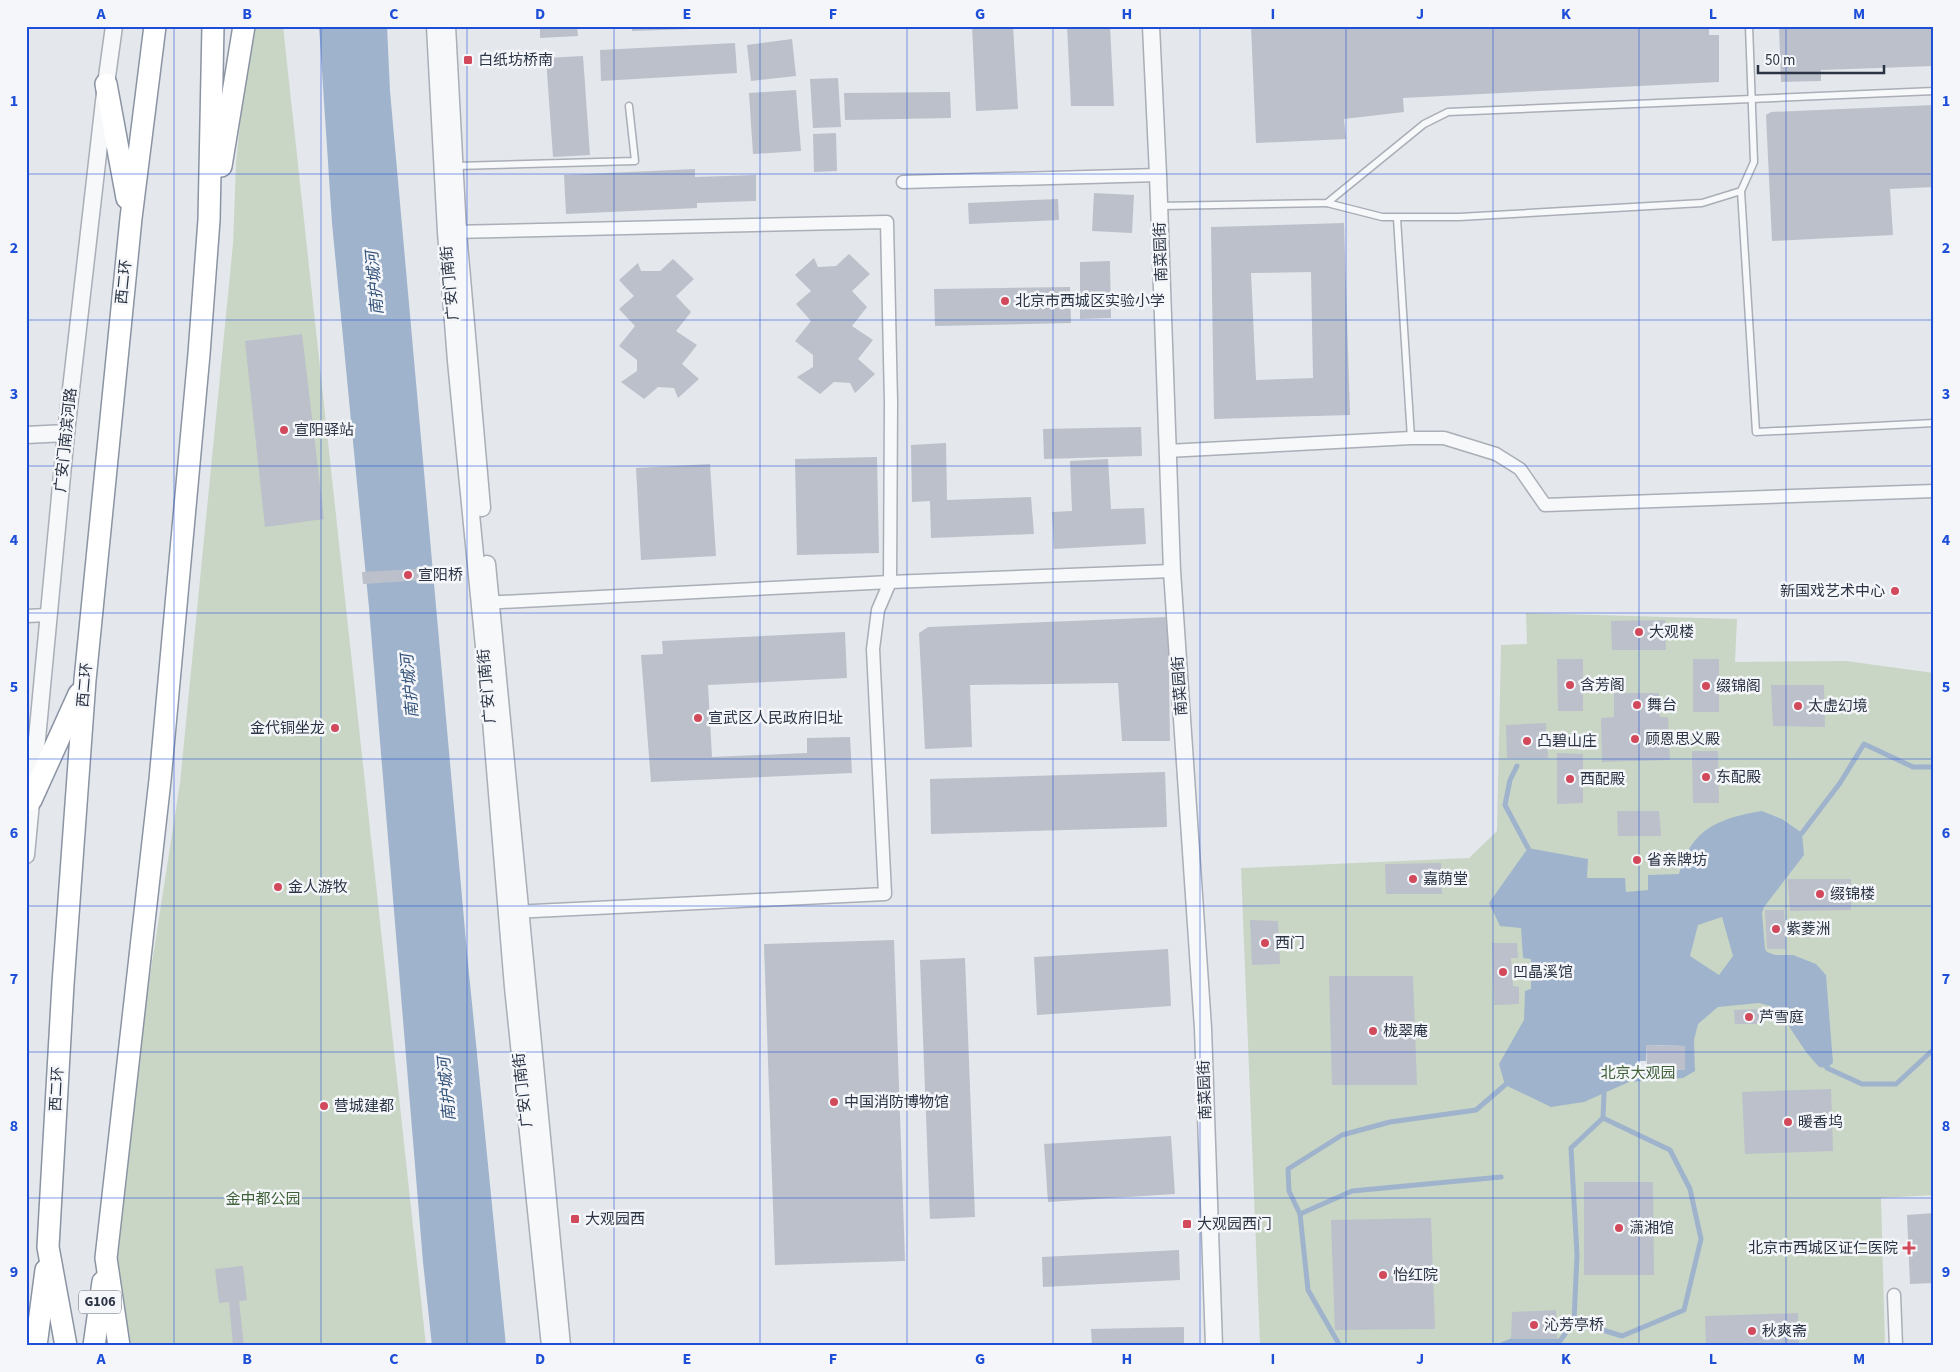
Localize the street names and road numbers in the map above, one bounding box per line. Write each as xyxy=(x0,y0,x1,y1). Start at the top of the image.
street label: 南菜园街 xyxy=(1149,222,1173,282)
street label: 广安门南街 xyxy=(436,245,464,321)
street label: 西二环 xyxy=(111,259,137,305)
street label: 广安门南滨河路 xyxy=(50,387,82,493)
street label: 广安门南街 xyxy=(473,648,501,724)
street label: 南菜园街 xyxy=(1167,655,1193,717)
street label: 西二环 xyxy=(73,662,97,708)
street label: 广安门南街 xyxy=(509,1052,537,1128)
street label: 南菜园街 xyxy=(1193,1060,1217,1120)
street label: 西二环 xyxy=(45,1066,69,1112)
road number: G106 xyxy=(79,1290,121,1314)

